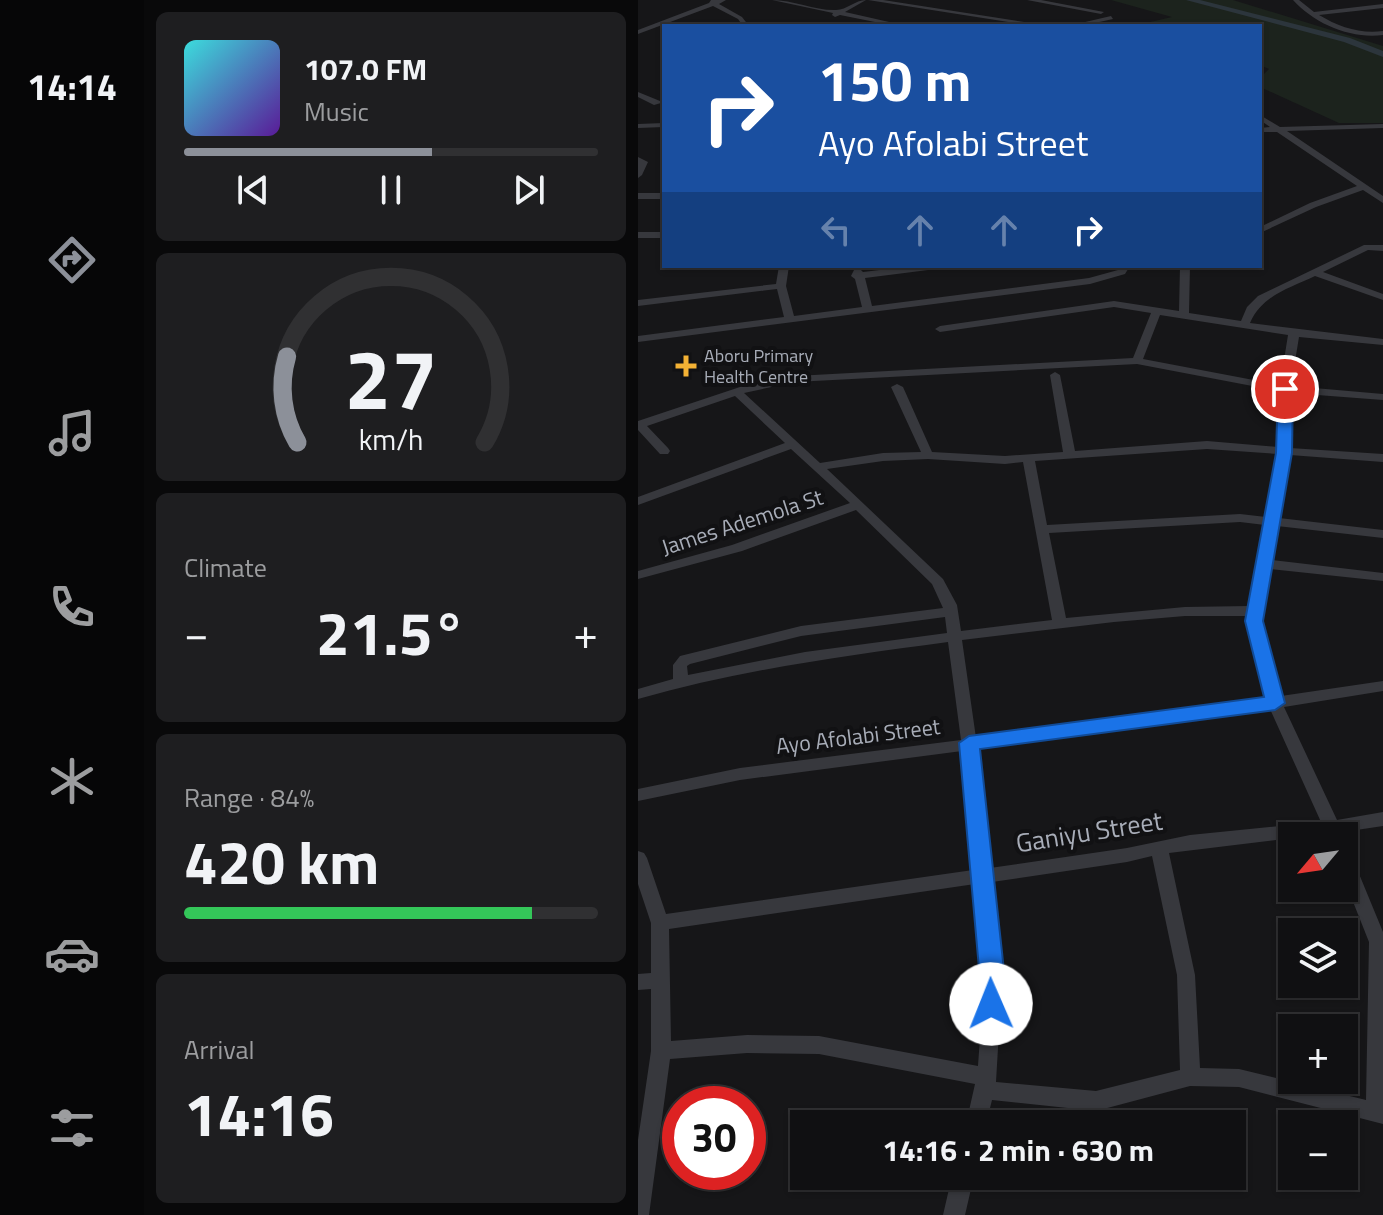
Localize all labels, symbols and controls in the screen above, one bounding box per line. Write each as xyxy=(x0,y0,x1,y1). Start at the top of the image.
text: 150 m xyxy=(818,38,971,123)
text: 107.0 FM xyxy=(304,46,427,92)
icon: right xyxy=(686,56,790,160)
text: 14:14 xyxy=(27,59,117,114)
text: Music xyxy=(304,92,369,131)
text: Ayo Afolabi Street xyxy=(818,115,1089,170)
icon: previous xyxy=(231,168,275,212)
icon: pause xyxy=(369,168,413,212)
icon: next xyxy=(507,168,551,212)
icon: left xyxy=(814,208,858,252)
icon: ahead xyxy=(898,208,942,252)
icon: ahead xyxy=(982,208,1026,252)
icon: right xyxy=(1066,208,1110,252)
icon: directions xyxy=(44,232,100,288)
text: 27 xyxy=(344,314,438,440)
place label: Aboru Primary Health Centre xyxy=(704,342,814,390)
marker: Aboru Primary Health Centre xyxy=(675,355,697,377)
pin xyxy=(1251,355,1319,423)
icon: arrive xyxy=(1263,367,1307,411)
icon: music xyxy=(44,405,100,461)
text: km/h xyxy=(359,418,423,461)
street label: James Ademola St xyxy=(657,480,827,564)
text: Climate xyxy=(184,548,267,587)
icon: phone xyxy=(44,579,100,635)
text: 21.5° xyxy=(316,587,466,678)
text: − xyxy=(184,599,209,666)
text: + xyxy=(573,599,598,666)
street label: Ayo Afolabi Street xyxy=(774,709,942,763)
icon: climate xyxy=(44,753,100,809)
text: Range · 84% xyxy=(184,778,314,817)
street label: Ganiyu Street xyxy=(1013,801,1165,862)
text: 420 km xyxy=(184,816,379,907)
north arrow xyxy=(1278,822,1358,902)
map controls xyxy=(1278,822,1358,1190)
button: layers xyxy=(1278,918,1358,998)
icon: car xyxy=(44,926,100,982)
position arrow xyxy=(949,962,1033,1046)
button: + xyxy=(1278,1014,1358,1094)
text: Arrival xyxy=(184,1030,255,1069)
text: 14:16 xyxy=(184,1068,334,1159)
speed limit sign: 30 xyxy=(662,1086,766,1190)
icon: filters xyxy=(44,1100,100,1156)
button: − xyxy=(1278,1110,1358,1190)
text: 14:16 · 2 min · 630 m xyxy=(882,1127,1154,1173)

